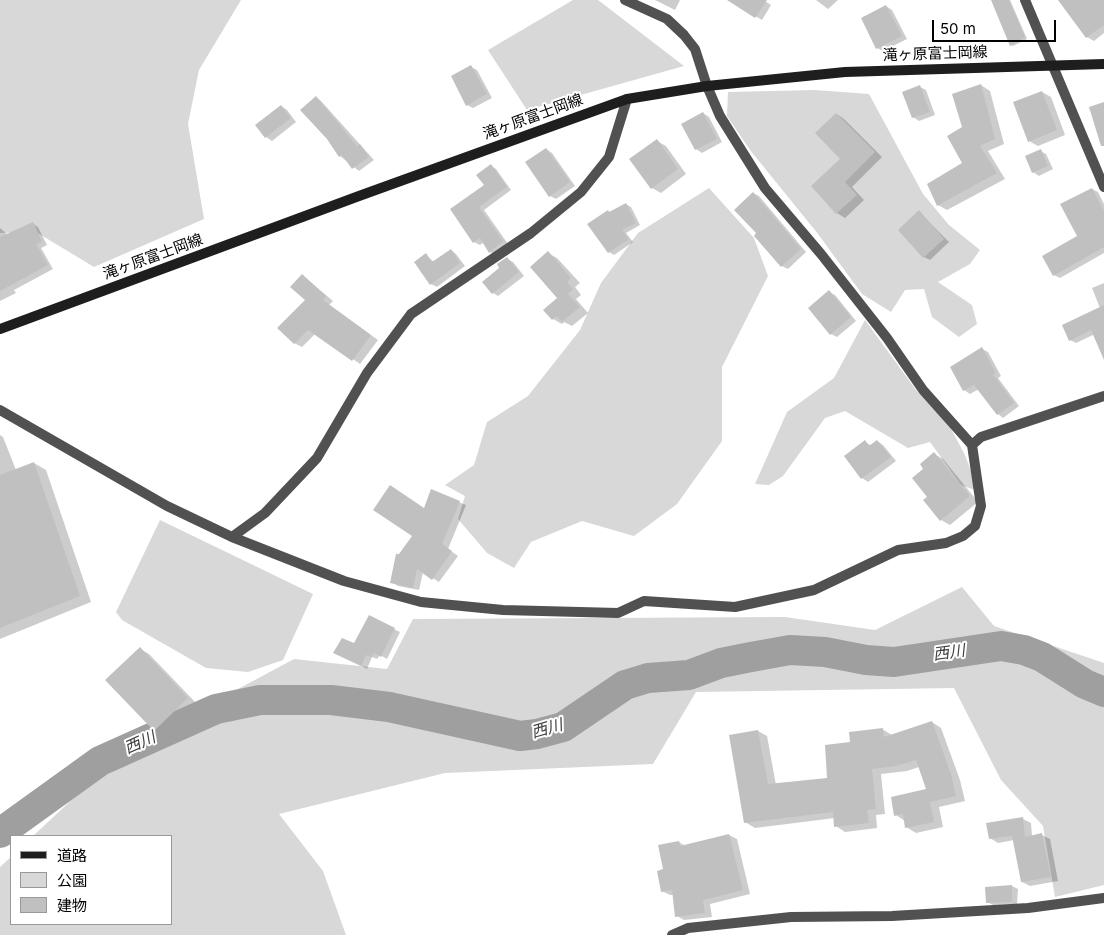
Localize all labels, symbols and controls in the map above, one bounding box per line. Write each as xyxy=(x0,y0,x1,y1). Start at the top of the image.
scale bar xyxy=(934,10,1058,42)
text: 50 m xyxy=(940,19,976,38)
street label: 滝ヶ原富士岡線 xyxy=(882,43,988,65)
street label: 滝ヶ原富士岡線 xyxy=(481,91,585,143)
street label: 滝ヶ原富士岡線 xyxy=(101,231,205,283)
water label: 西川 xyxy=(932,641,966,665)
water label: 西川 xyxy=(529,715,565,743)
water label: 西川 xyxy=(121,728,159,758)
legend xyxy=(10,835,172,925)
text: 道路 xyxy=(57,846,87,865)
text: 公園 xyxy=(57,871,87,890)
text: 建物 xyxy=(57,896,87,915)

